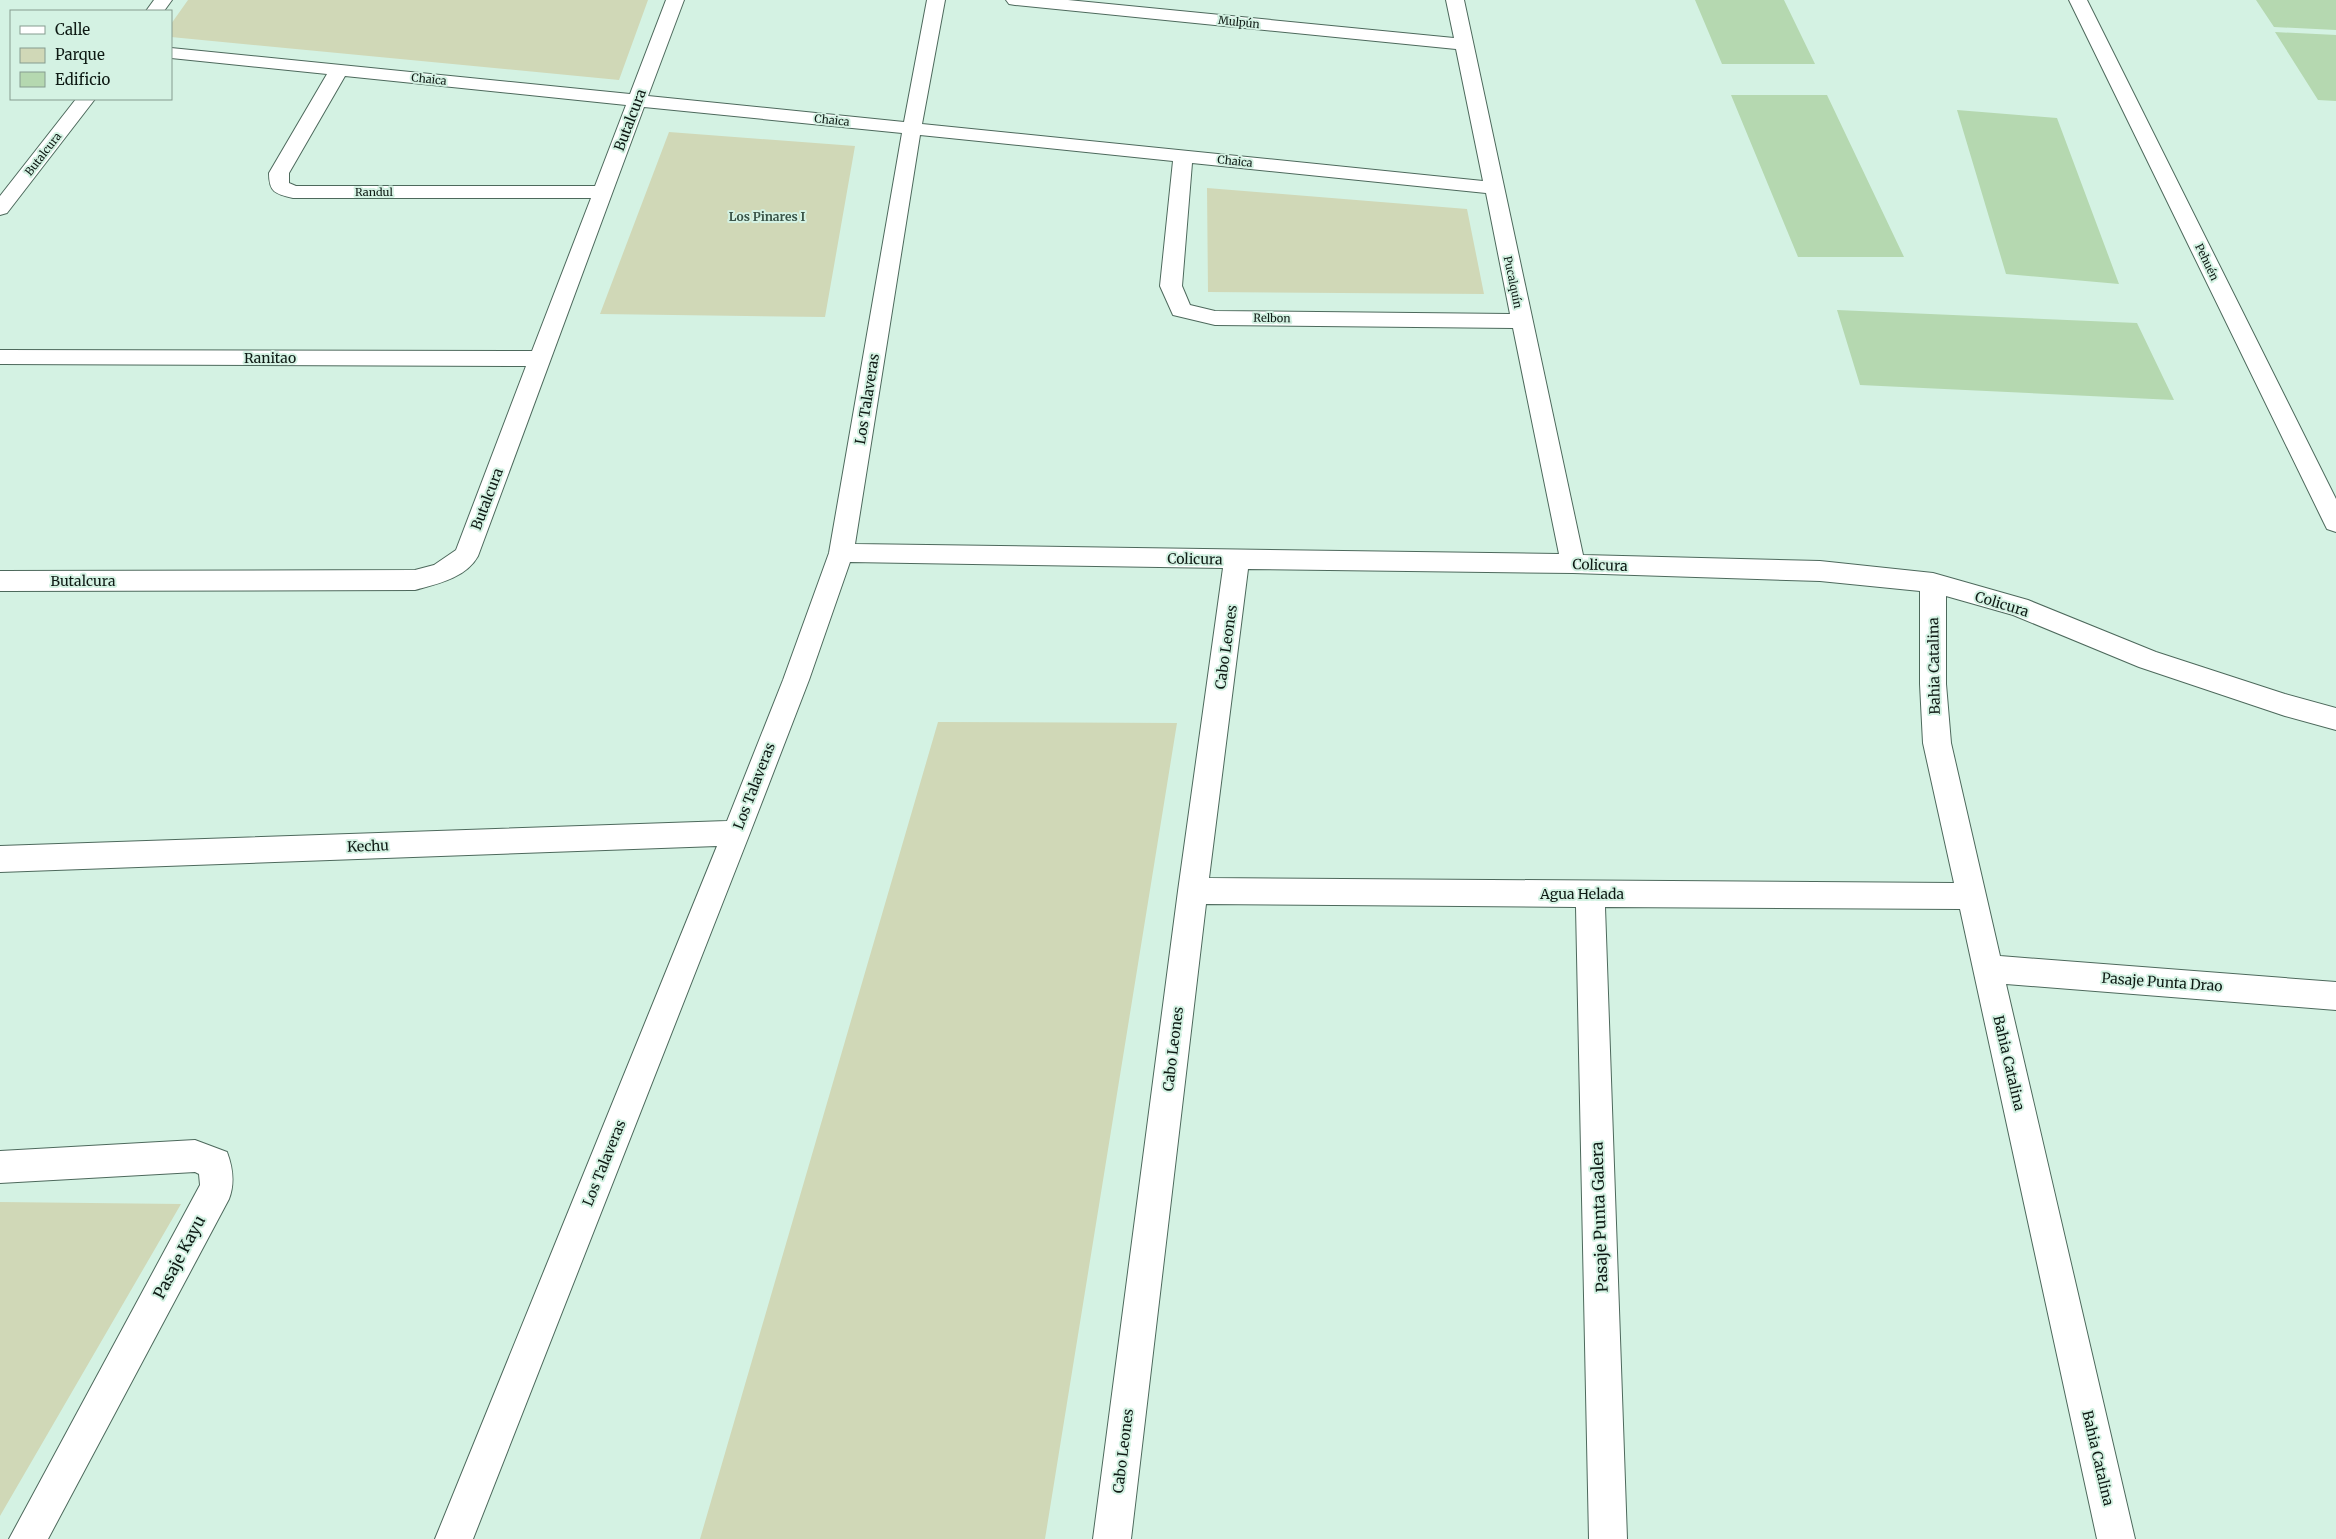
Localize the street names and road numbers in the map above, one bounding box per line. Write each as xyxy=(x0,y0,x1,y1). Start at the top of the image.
street label: Mulpún xyxy=(1218,13,1261,31)
street label: Chaica xyxy=(411,70,447,88)
street label: Butalcura xyxy=(610,86,650,154)
street label: Chaica xyxy=(814,111,850,129)
street label: Butalcura xyxy=(22,130,64,178)
street label: Chaica xyxy=(1217,152,1253,170)
street label: Randul xyxy=(355,185,393,199)
street label: Pehuén xyxy=(2192,241,2222,283)
street label: Pucalquín xyxy=(1501,255,1526,310)
street label: Relbon xyxy=(1253,311,1291,325)
street label: Ranitao xyxy=(244,349,296,367)
street label: Los Talaveras xyxy=(851,352,883,446)
street label: Butalcura xyxy=(467,465,507,533)
street label: Colicura xyxy=(1167,550,1223,568)
street label: Colicura xyxy=(1572,555,1628,575)
street label: Butalcura xyxy=(51,572,116,590)
street label: Colicura xyxy=(1973,587,2032,621)
street label: Cabo Leones xyxy=(1211,604,1241,690)
street label: Bahia Catalina xyxy=(1924,617,1944,715)
street label: Los Talaveras xyxy=(729,740,779,832)
street label: Kechu xyxy=(347,836,389,856)
street label: Agua Helada xyxy=(1539,885,1625,903)
street label: Pasaje Punta Drao xyxy=(2101,969,2223,995)
street label: Cabo Leones xyxy=(1159,1006,1187,1092)
street label: Bahia Catalina xyxy=(1989,1014,2029,1113)
street label: Los Talaveras xyxy=(578,1117,630,1209)
street label: Pasaje Punta Galera xyxy=(1586,1141,1612,1293)
street label: Pasaje Kayu xyxy=(149,1212,209,1302)
street label: Cabo Leones xyxy=(1109,1408,1137,1494)
street label: Bahia Catalina xyxy=(2078,1409,2118,1508)

